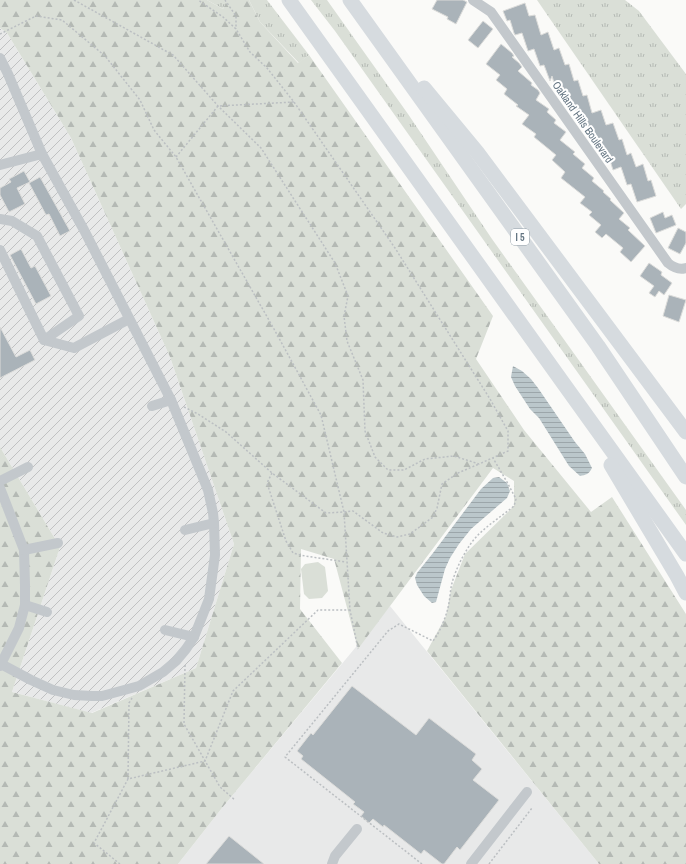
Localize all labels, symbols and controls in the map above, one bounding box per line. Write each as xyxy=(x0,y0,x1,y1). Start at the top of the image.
street label: Oakland Hills Boulevard xyxy=(550,78,616,166)
road number: I 5 xyxy=(511,229,529,245)

